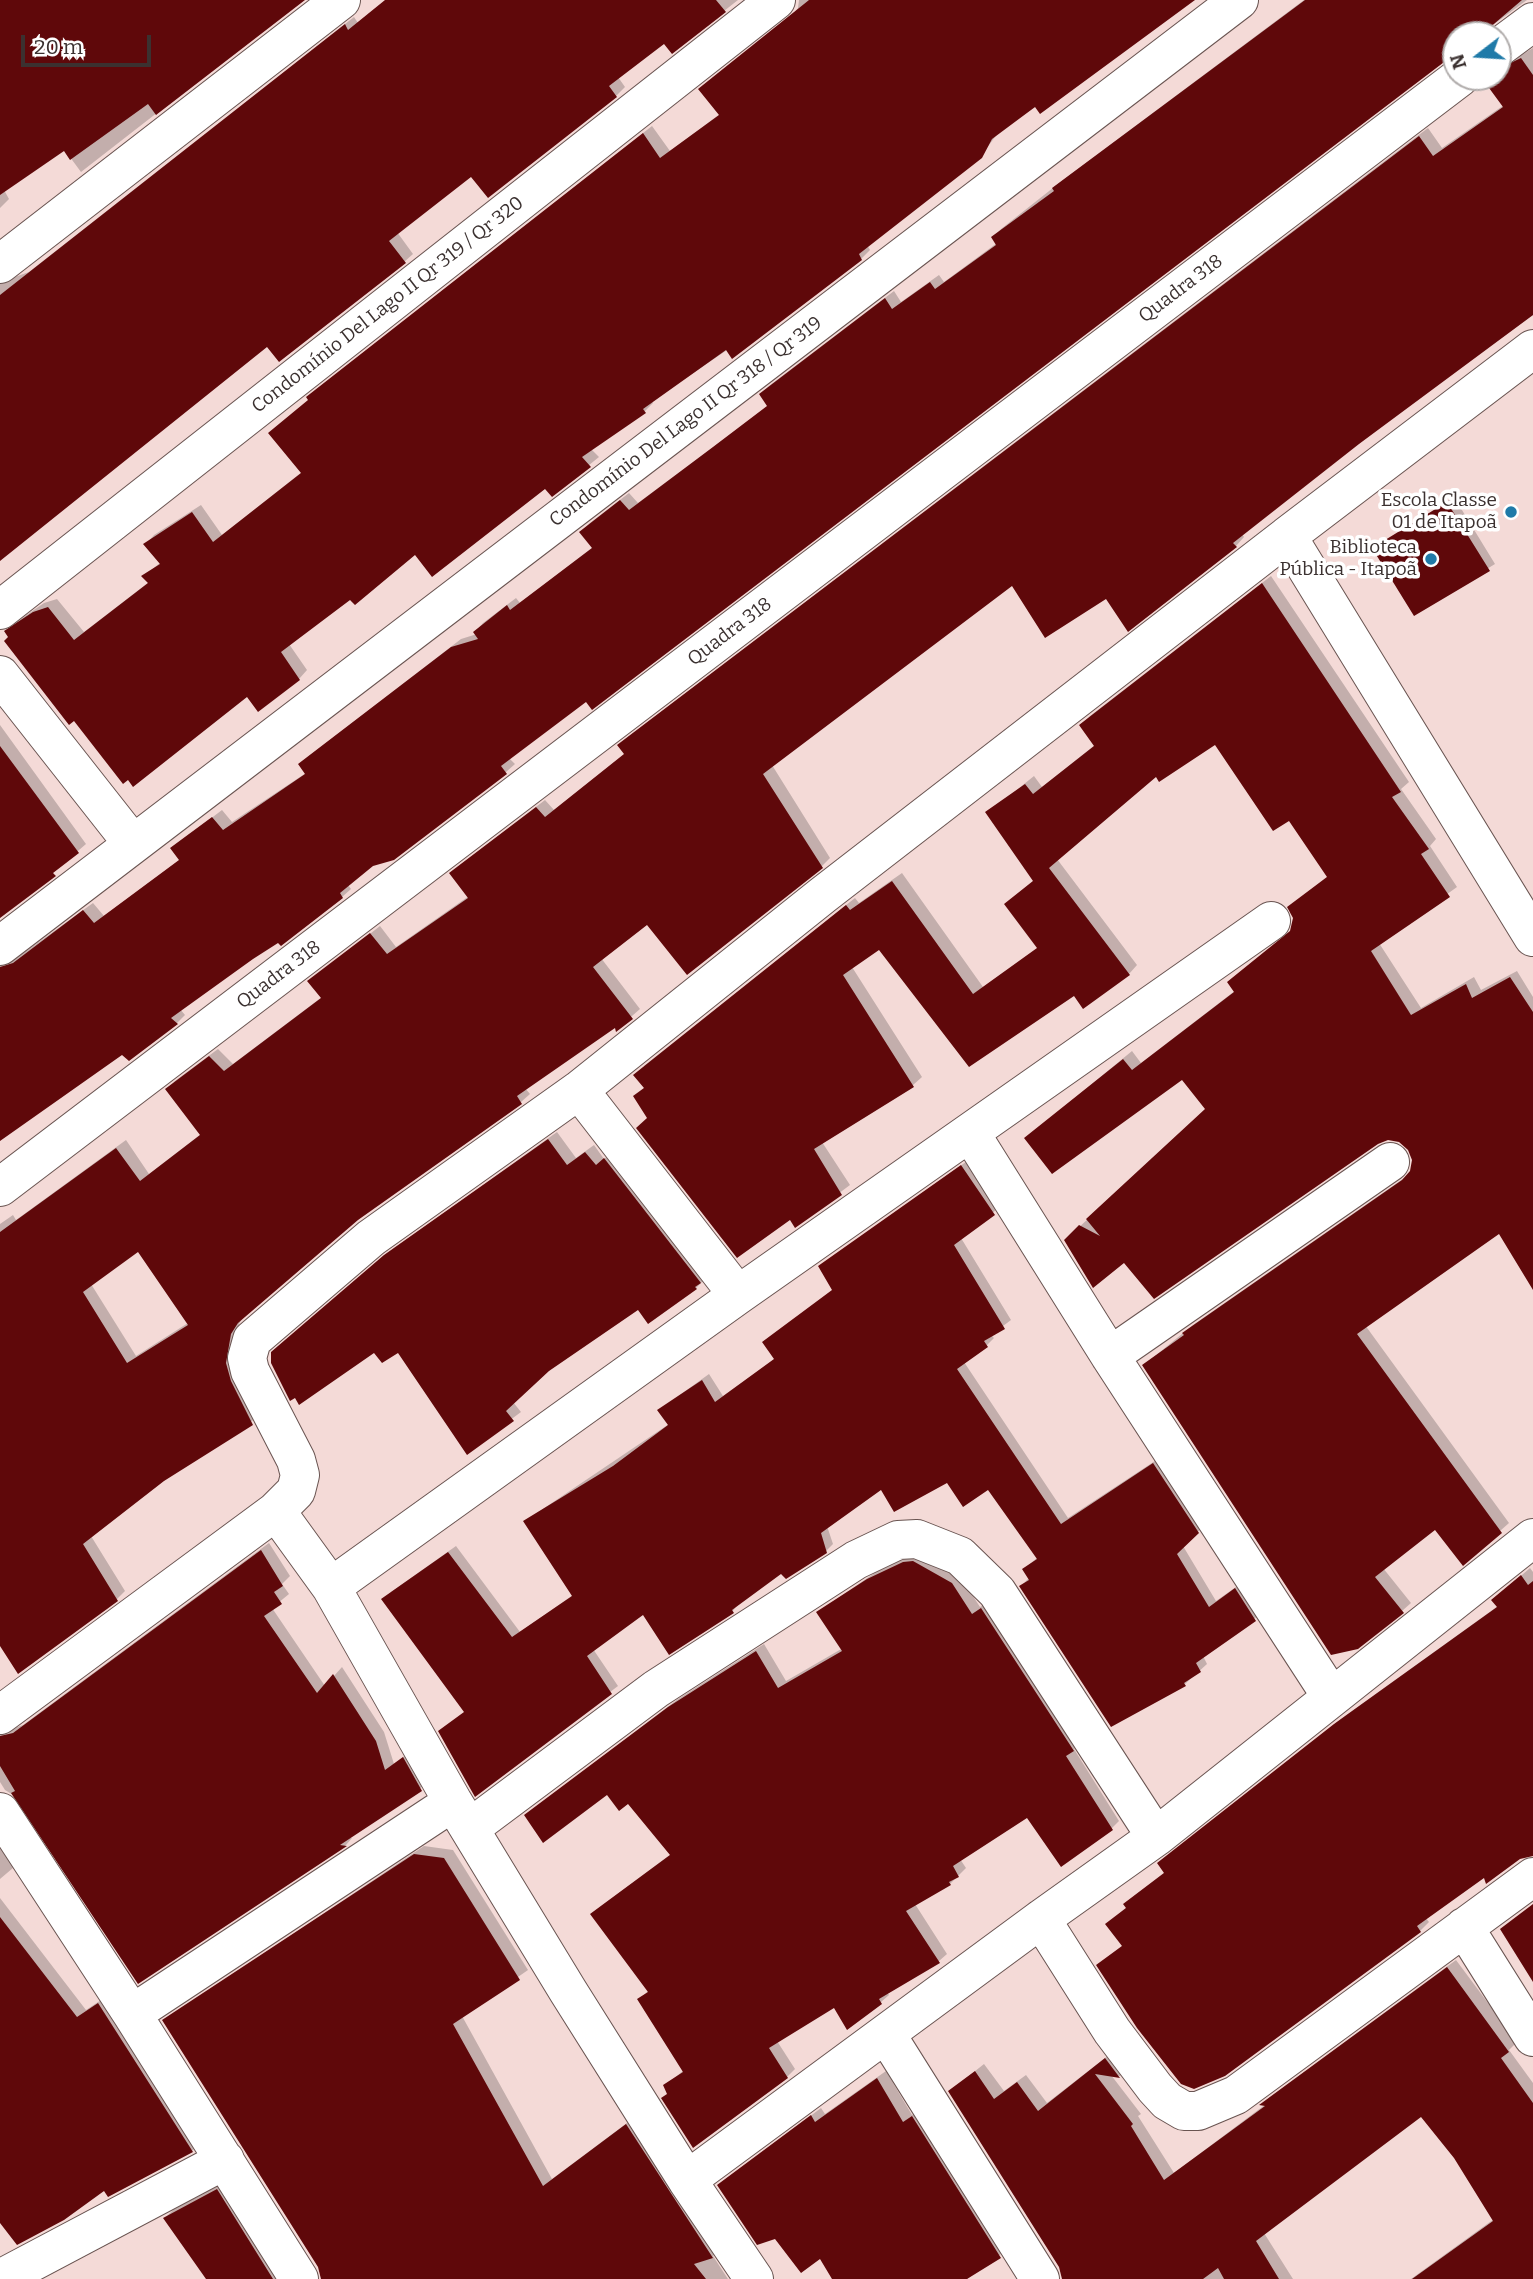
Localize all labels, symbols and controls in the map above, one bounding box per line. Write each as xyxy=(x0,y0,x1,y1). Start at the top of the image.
scale bar xyxy=(24,21,154,65)
north arrow xyxy=(1442,21,1512,91)
text: 20 m xyxy=(34,34,83,60)
text: N xyxy=(1445,51,1471,72)
street label: Condomínio Del Lago II Qr 319 / Qr 320 xyxy=(248,192,528,418)
street label: Quadra 318 xyxy=(1134,250,1228,328)
street label: Condomínio Del Lago II Qr 318 / Qr 319 xyxy=(545,312,827,532)
place label: Escola Classe 01 de Itapoã xyxy=(1381,490,1497,534)
marker: Escola Classe 01 de Itapoã xyxy=(1503,504,1519,520)
place label: Biblioteca Pública - Itapoã xyxy=(1279,537,1417,581)
marker: Biblioteca Pública - Itapoã xyxy=(1423,551,1439,567)
street label: Quadra 318 xyxy=(683,593,777,671)
street label: Quadra 318 xyxy=(232,936,326,1014)

